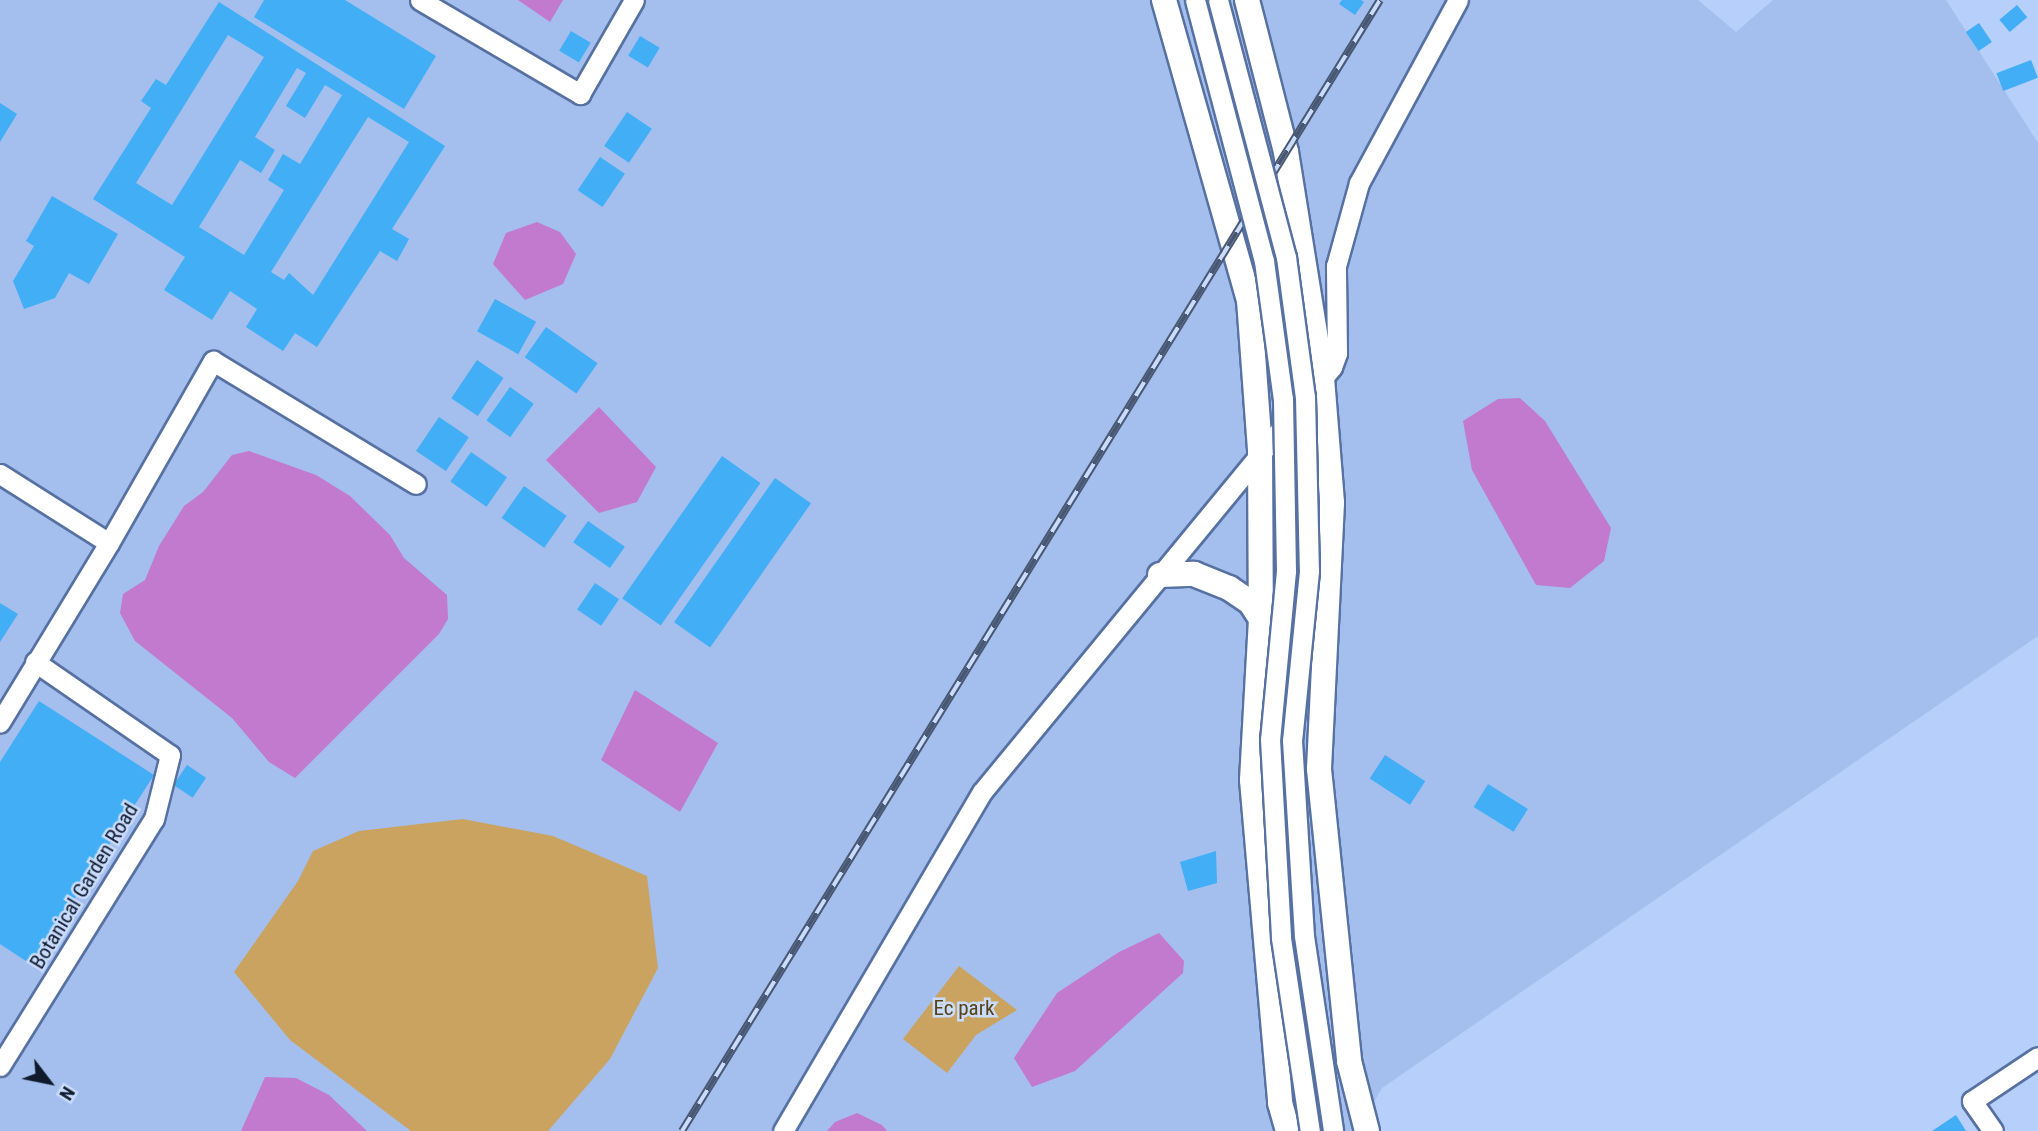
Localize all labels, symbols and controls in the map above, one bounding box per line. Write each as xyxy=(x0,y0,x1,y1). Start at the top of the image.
street label: Botanical Garden Road xyxy=(25,799,143,973)
park label: Ec park xyxy=(933,995,995,1021)
north arrow xyxy=(14,1047,84,1117)
text: N xyxy=(54,1082,80,1104)

